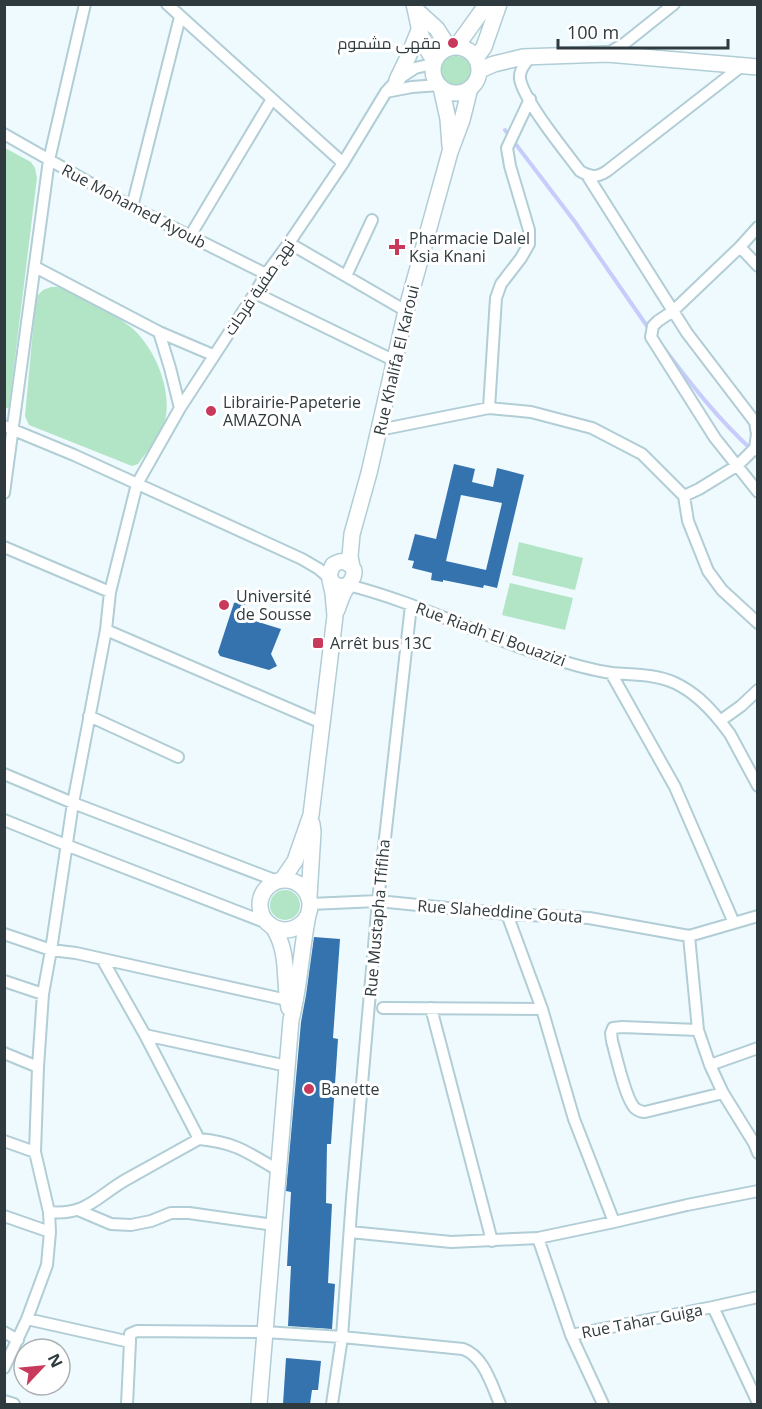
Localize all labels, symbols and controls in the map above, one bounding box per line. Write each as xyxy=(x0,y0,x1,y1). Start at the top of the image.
scale bar xyxy=(558,12,728,50)
text: 100 m xyxy=(567,20,619,44)
place label: مقهى مشموم xyxy=(338,32,441,55)
marker: مقهى مشموم xyxy=(446,36,460,50)
street label: Rue Mohamed Ayoub xyxy=(58,159,210,253)
place label: Pharmacie Dalel Ksia Knani xyxy=(409,227,530,267)
street label: نهج صفية فرحات xyxy=(219,235,300,340)
marker: Pharmacie Dalel Ksia Knani xyxy=(390,240,404,254)
street label: Rue Khalifa El Karoui xyxy=(368,283,424,437)
place label: Librairie-Papeterie AMAZONA xyxy=(223,391,361,431)
marker: Librairie-Papeterie AMAZONA xyxy=(204,404,218,418)
place label: Université de Sousse xyxy=(236,585,311,625)
street label: Rue Riadh El Bouazizi xyxy=(413,597,569,671)
marker: Université de Sousse xyxy=(217,598,231,612)
place label: Arrêt bus 13C xyxy=(330,632,432,654)
marker: Arrêt bus 13C xyxy=(311,636,325,650)
street label: Rue Mustapha Tfifiha xyxy=(359,838,395,998)
street label: Rue Slaheddine Gouta xyxy=(417,894,583,928)
place label: Banette xyxy=(321,1078,379,1100)
marker: Banette xyxy=(302,1082,316,1096)
street label: Rue Tahar Guiga xyxy=(580,1298,704,1344)
north arrow xyxy=(12,1337,72,1397)
text: N xyxy=(43,1350,68,1371)

